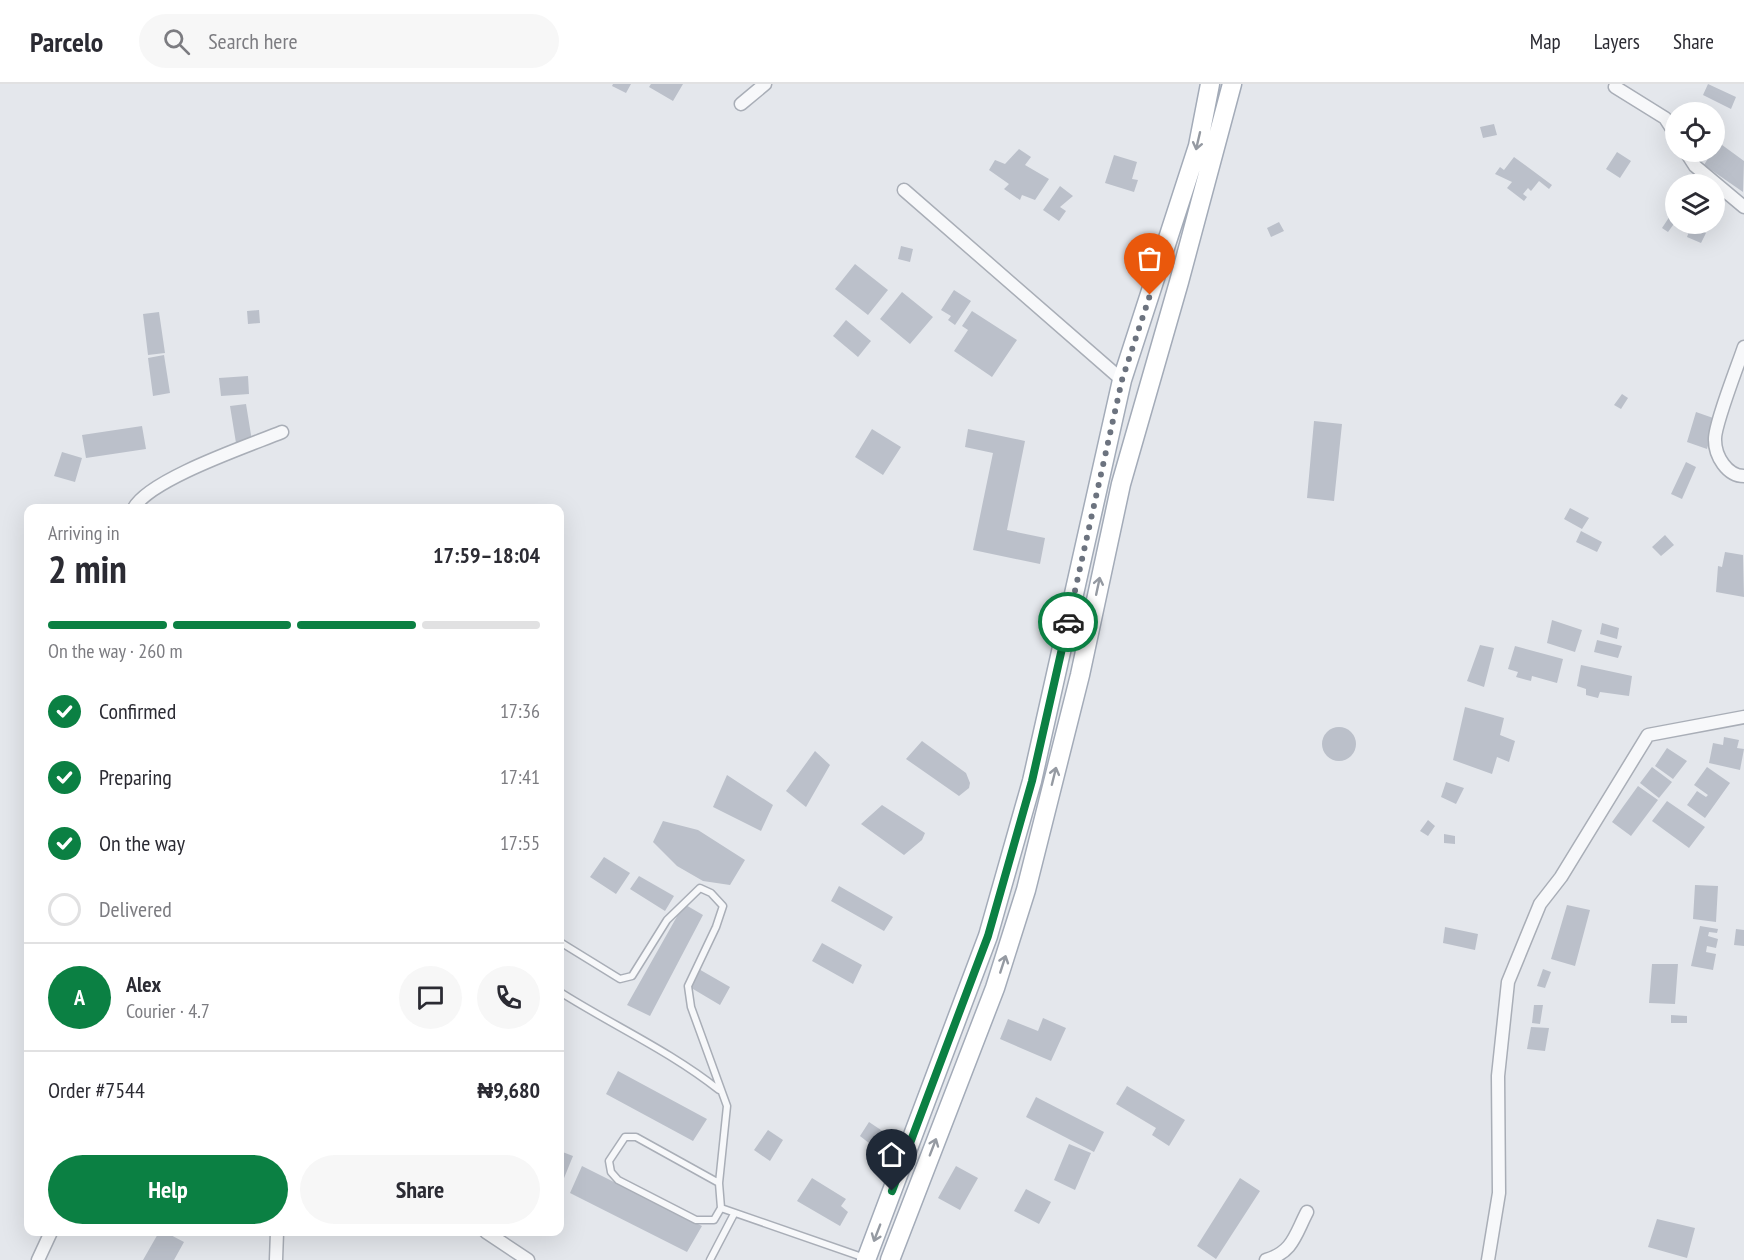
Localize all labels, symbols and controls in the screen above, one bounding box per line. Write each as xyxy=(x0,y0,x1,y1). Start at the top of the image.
search box xyxy=(139,14,559,68)
text: Parcelo xyxy=(30,23,103,60)
icon: search xyxy=(160,25,193,58)
text: Search here xyxy=(208,27,298,55)
text: Map xyxy=(1530,28,1561,55)
text: Layers xyxy=(1594,28,1640,55)
text: Share xyxy=(1673,28,1714,55)
map controls xyxy=(1665,102,1725,234)
button: locate xyxy=(1665,102,1725,162)
one-way arrow xyxy=(1192,132,1204,151)
button: layers xyxy=(1665,174,1725,234)
pin xyxy=(1124,233,1175,295)
icon: bag xyxy=(1133,242,1166,275)
text: Arriving in xyxy=(48,520,120,546)
text: 17:59–18:04 xyxy=(433,541,540,569)
text: 2 min xyxy=(48,543,127,594)
one-way arrow xyxy=(1093,577,1105,596)
courier xyxy=(1038,592,1098,652)
icon: car xyxy=(1052,606,1085,639)
text: On the way · 260 m xyxy=(48,638,183,664)
icon: check xyxy=(48,695,81,728)
text: Confirmed xyxy=(99,697,176,725)
text: 17:36 xyxy=(500,698,540,724)
icon: check xyxy=(48,761,81,794)
text: Preparing xyxy=(99,763,172,791)
text: 17:41 xyxy=(500,764,540,790)
one-way arrow xyxy=(1049,767,1061,786)
icon: check xyxy=(48,827,81,860)
text: On the way xyxy=(99,829,185,857)
text: 17:55 xyxy=(500,830,540,856)
text: Delivered xyxy=(99,895,172,923)
one-way arrow xyxy=(998,955,1009,974)
button: chat xyxy=(399,966,462,1029)
button: phone xyxy=(477,966,540,1029)
text: Alex xyxy=(126,970,161,998)
text: A xyxy=(74,983,85,1011)
text: Courier · 4.7 xyxy=(126,998,210,1024)
text: Order #7544 xyxy=(48,1076,145,1104)
text: ₦9,680 xyxy=(477,1076,540,1104)
pin xyxy=(866,1129,917,1191)
icon: home xyxy=(875,1138,908,1171)
one-way arrow xyxy=(929,1138,940,1156)
button: Help xyxy=(48,1155,288,1224)
button: Share xyxy=(300,1155,540,1224)
one-way arrow xyxy=(870,1223,881,1242)

